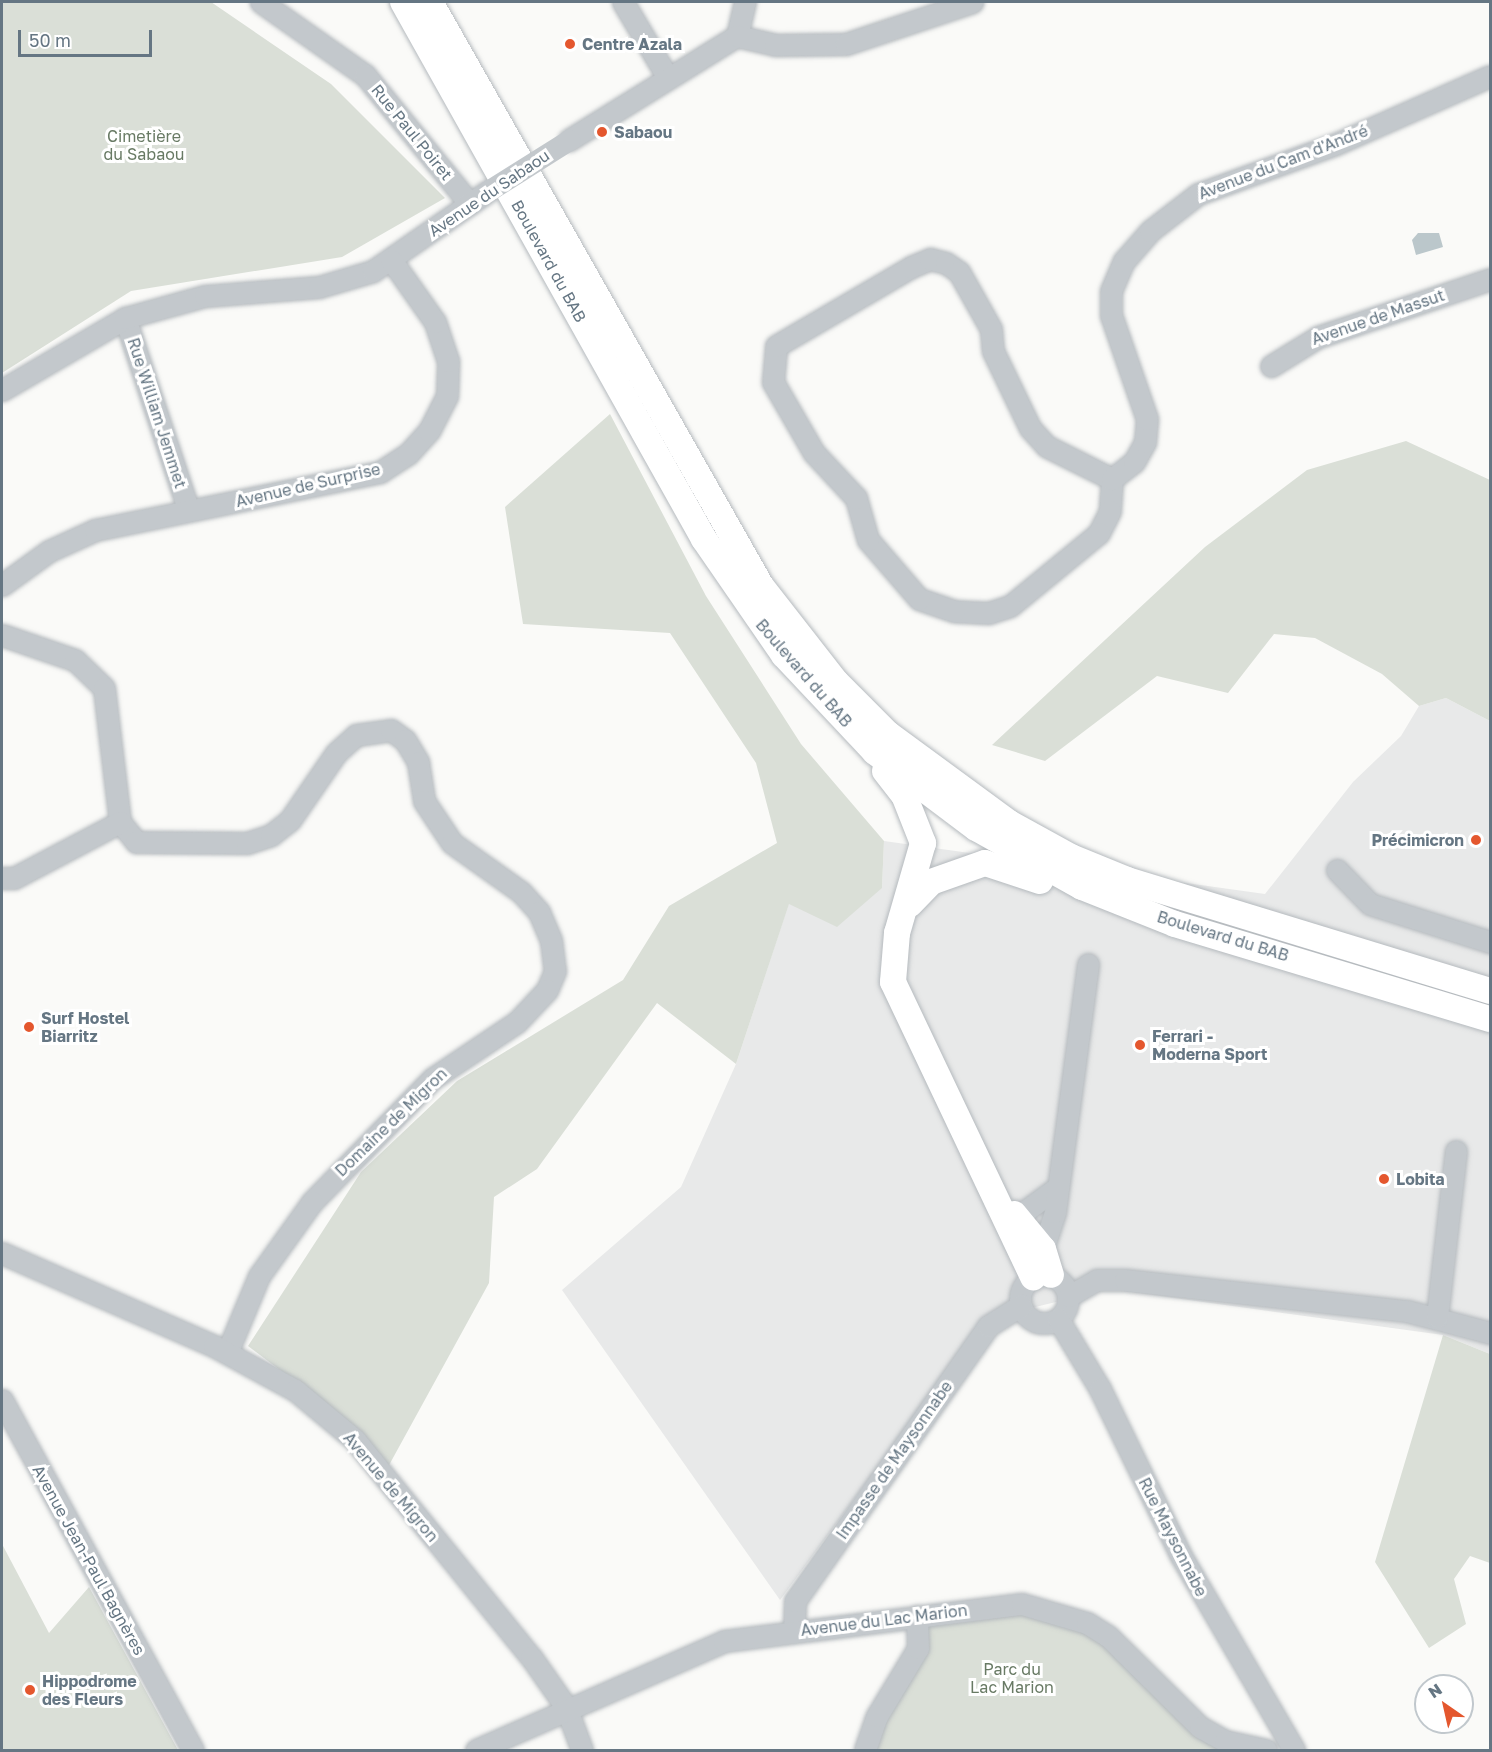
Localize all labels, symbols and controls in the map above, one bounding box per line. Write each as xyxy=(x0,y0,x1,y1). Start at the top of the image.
scale bar xyxy=(21,18,154,56)
text: 50 m xyxy=(29,29,71,51)
place label: Centre Azala xyxy=(582,34,682,54)
marker: Centre Azala xyxy=(563,37,577,51)
street label: Rue Paul Poiret xyxy=(368,80,456,184)
street label: Avenue du Cam d'André xyxy=(1196,121,1370,203)
place label: Sabaou xyxy=(614,122,672,142)
marker: Sabaou xyxy=(595,125,609,139)
park label: Cimetière du Sabaou xyxy=(104,126,184,164)
street label: Avenue du Sabaou xyxy=(425,145,553,241)
street label: Boulevard du BAB xyxy=(507,197,591,325)
street label: Avenue de Massut xyxy=(1309,285,1447,349)
street label: Rue William Jemmet xyxy=(124,335,190,491)
street label: Avenue de Surprise xyxy=(234,459,382,511)
street label: Boulevard du BAB xyxy=(752,615,856,731)
place label: Précimicron xyxy=(1371,830,1464,850)
marker: Précimicron xyxy=(1469,833,1483,847)
street label: Boulevard du BAB xyxy=(1155,907,1291,965)
place label: Surf Hostel Biarritz xyxy=(41,1008,129,1046)
marker: Surf Hostel Biarritz xyxy=(22,1020,36,1034)
place label: Ferrari - Moderna Sport xyxy=(1152,1026,1267,1064)
marker: Ferrari - Moderna Sport xyxy=(1133,1038,1147,1052)
street label: Domaine de Migron xyxy=(331,1064,451,1180)
place label: Lobita xyxy=(1396,1169,1445,1189)
marker: Lobita xyxy=(1377,1172,1391,1186)
street label: Impasse de Maysonnabe xyxy=(832,1377,956,1543)
street label: Avenue de Migron xyxy=(340,1428,442,1546)
street label: Avenue Jean-Paul Bagnères xyxy=(29,1462,149,1658)
street label: Rue Maysonnabe xyxy=(1135,1474,1211,1600)
street label: Avenue du Lac Marion xyxy=(800,1600,968,1640)
park label: Parc du Lac Marion xyxy=(970,1659,1054,1697)
place label: Hippodrome des Fleurs xyxy=(42,1671,137,1709)
north arrow xyxy=(1414,1674,1474,1734)
text: N xyxy=(1424,1679,1446,1702)
marker: Hippodrome des Fleurs xyxy=(23,1683,37,1697)

